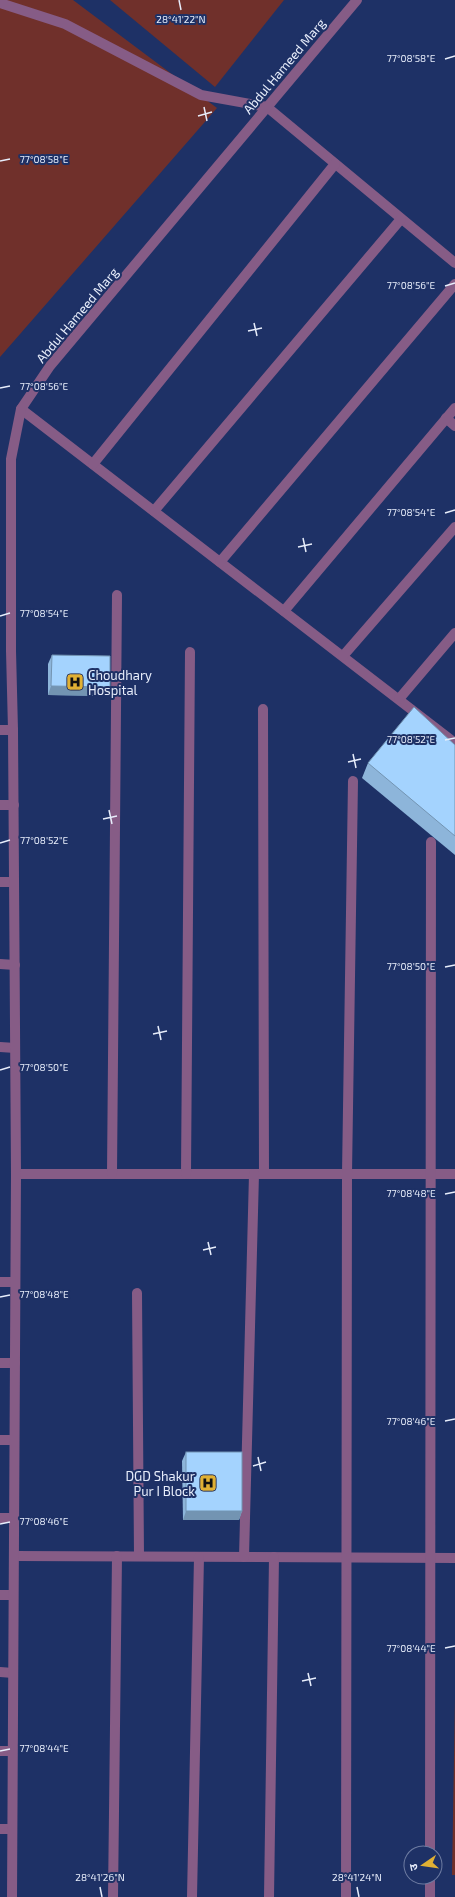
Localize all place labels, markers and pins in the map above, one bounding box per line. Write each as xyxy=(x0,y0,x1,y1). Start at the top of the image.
place label: Choudhary Hospital xyxy=(88,667,152,698)
hospital icon: Choudhary Hospital xyxy=(65,672,85,692)
place label: DGD Shakur Pur I Block xyxy=(125,1468,195,1499)
hospital icon: DGD Shakur Pur I Block xyxy=(198,1473,218,1493)

